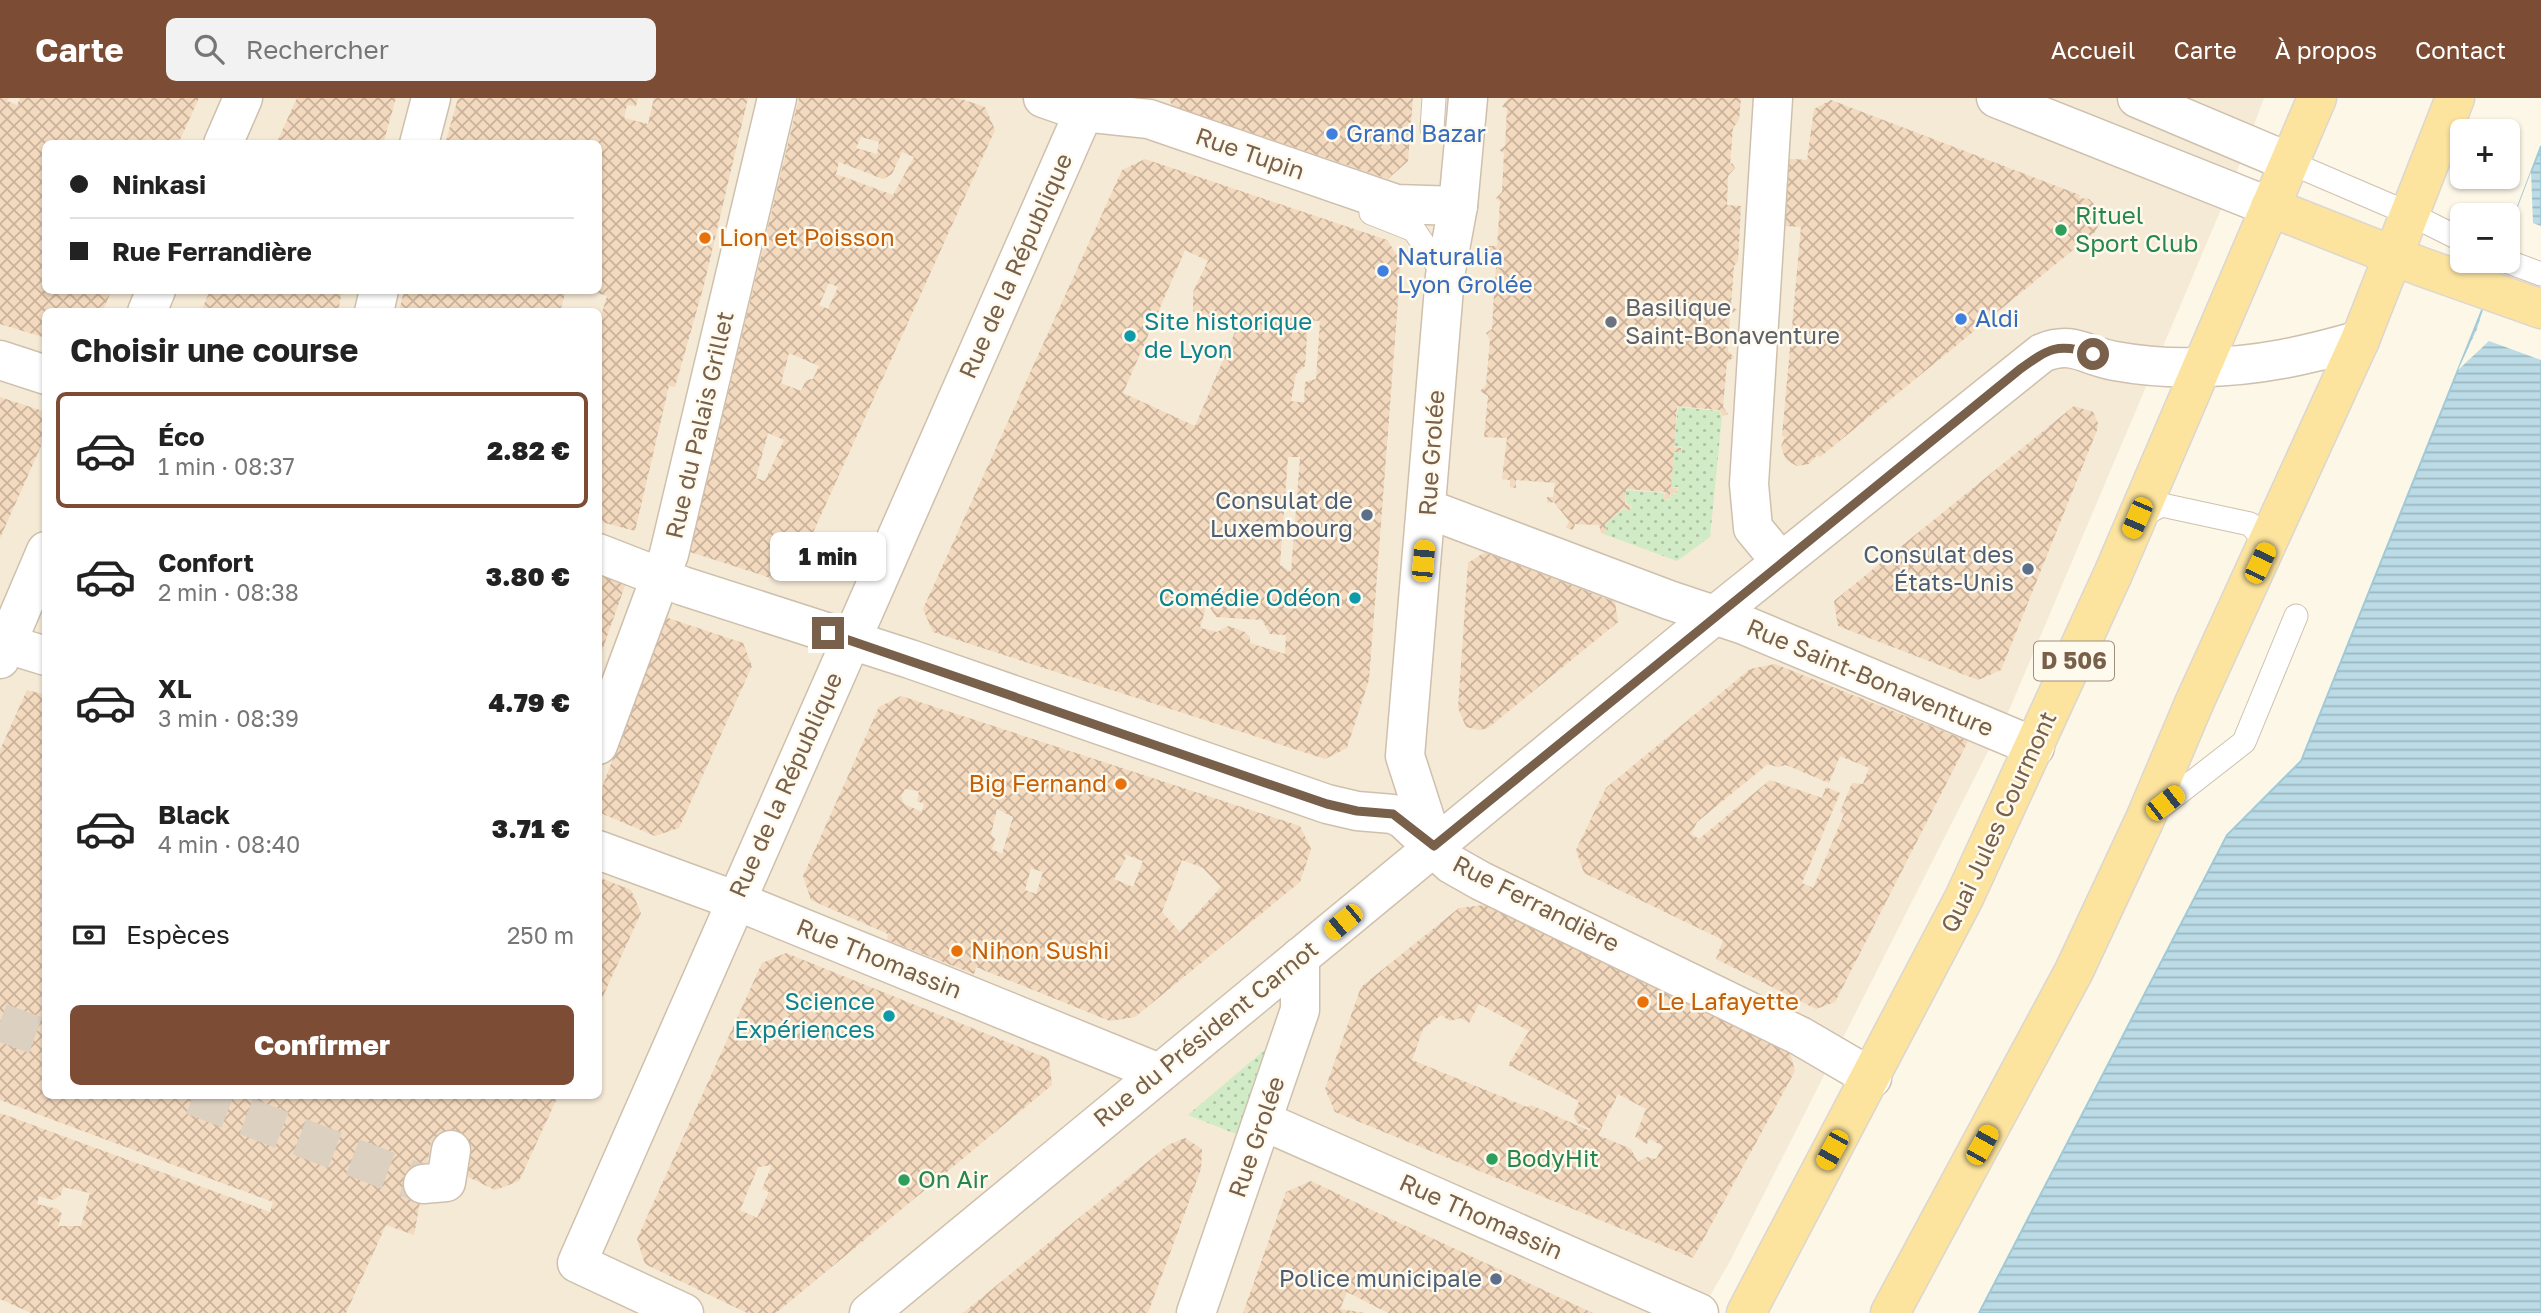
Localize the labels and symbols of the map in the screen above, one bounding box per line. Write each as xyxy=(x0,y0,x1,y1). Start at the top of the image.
place label: Grand Bazar xyxy=(1346,118,1486,147)
street label: Rue Tupin xyxy=(1192,120,1309,185)
marker: Grand Bazar xyxy=(1324,126,1340,142)
street label: Rue de la République xyxy=(952,148,1077,383)
place label: Rituel Sport Club xyxy=(2075,200,2198,257)
place label: Lion et Poisson xyxy=(719,222,895,251)
marker: Rituel Sport Club xyxy=(2053,222,2069,238)
marker: Lion et Poisson xyxy=(697,230,713,246)
place label: Naturalia Lyon Grolée xyxy=(1397,241,1533,298)
marker: Naturalia Lyon Grolée xyxy=(1375,263,1391,279)
place label: Basilique Saint-Bonaventure xyxy=(1625,292,1840,349)
place label: Aldi xyxy=(1975,303,2019,332)
place label: Site historique de Lyon xyxy=(1144,306,1312,363)
street label: Rue du Palais Grillet xyxy=(658,308,739,541)
marker: Aldi xyxy=(1953,311,1969,327)
marker: Basilique Saint-Bonaventure xyxy=(1603,314,1619,330)
marker: Site historique de Lyon xyxy=(1122,328,1138,344)
route start xyxy=(2077,338,2109,370)
street label: Rue Grolée xyxy=(1412,389,1449,517)
place label: Consulat de Luxembourg xyxy=(1210,485,1353,542)
car xyxy=(2120,495,2155,541)
marker: Consulat de Luxembourg xyxy=(1359,507,1375,523)
callout: 1 min xyxy=(770,532,886,580)
car xyxy=(1411,539,1436,583)
place label: Consulat des États-Unis xyxy=(1863,539,2014,596)
car xyxy=(2242,540,2279,586)
marker: Consulat des États-Unis xyxy=(2020,561,2036,577)
place label: Comédie Odéon xyxy=(1158,582,1341,611)
marker: Comédie Odéon xyxy=(1347,590,1363,606)
street label: Rue Saint-Bonaventure xyxy=(1743,611,1998,742)
route end xyxy=(812,617,844,649)
road number: D 506 xyxy=(2034,642,2114,680)
street label: Rue de la République xyxy=(722,667,847,902)
street label: Quai Jules Courmont xyxy=(1934,706,2062,937)
place label: Big Fernand xyxy=(969,768,1107,797)
marker: Big Fernand xyxy=(1113,776,1129,792)
car xyxy=(2142,782,2189,824)
street label: Rue Ferrandière xyxy=(1448,848,1625,957)
car xyxy=(1321,900,1366,944)
street label: Rue Thomassin xyxy=(793,911,966,1004)
street label: Rue du Président Carnot xyxy=(1087,933,1323,1132)
place label: Nihon Sushi xyxy=(971,935,1109,964)
marker: Nihon Sushi xyxy=(949,943,965,959)
place label: Science Expériences xyxy=(734,986,875,1043)
place label: Le Lafayette xyxy=(1657,986,1799,1015)
marker: Le Lafayette xyxy=(1635,994,1651,1010)
marker: Science Expériences xyxy=(881,1008,897,1024)
street label: Rue Grolée xyxy=(1221,1072,1290,1201)
car xyxy=(1963,1122,2002,1168)
car xyxy=(1813,1127,1852,1173)
place label: BodyHit xyxy=(1506,1143,1599,1172)
marker: BodyHit xyxy=(1484,1151,1500,1167)
place label: On Air xyxy=(918,1164,988,1193)
street label: Rue Thomassin xyxy=(1395,1167,1568,1265)
marker: On Air xyxy=(896,1172,912,1188)
place label: Police municipale xyxy=(1279,1263,1482,1292)
marker: Police municipale xyxy=(1488,1271,1504,1287)

